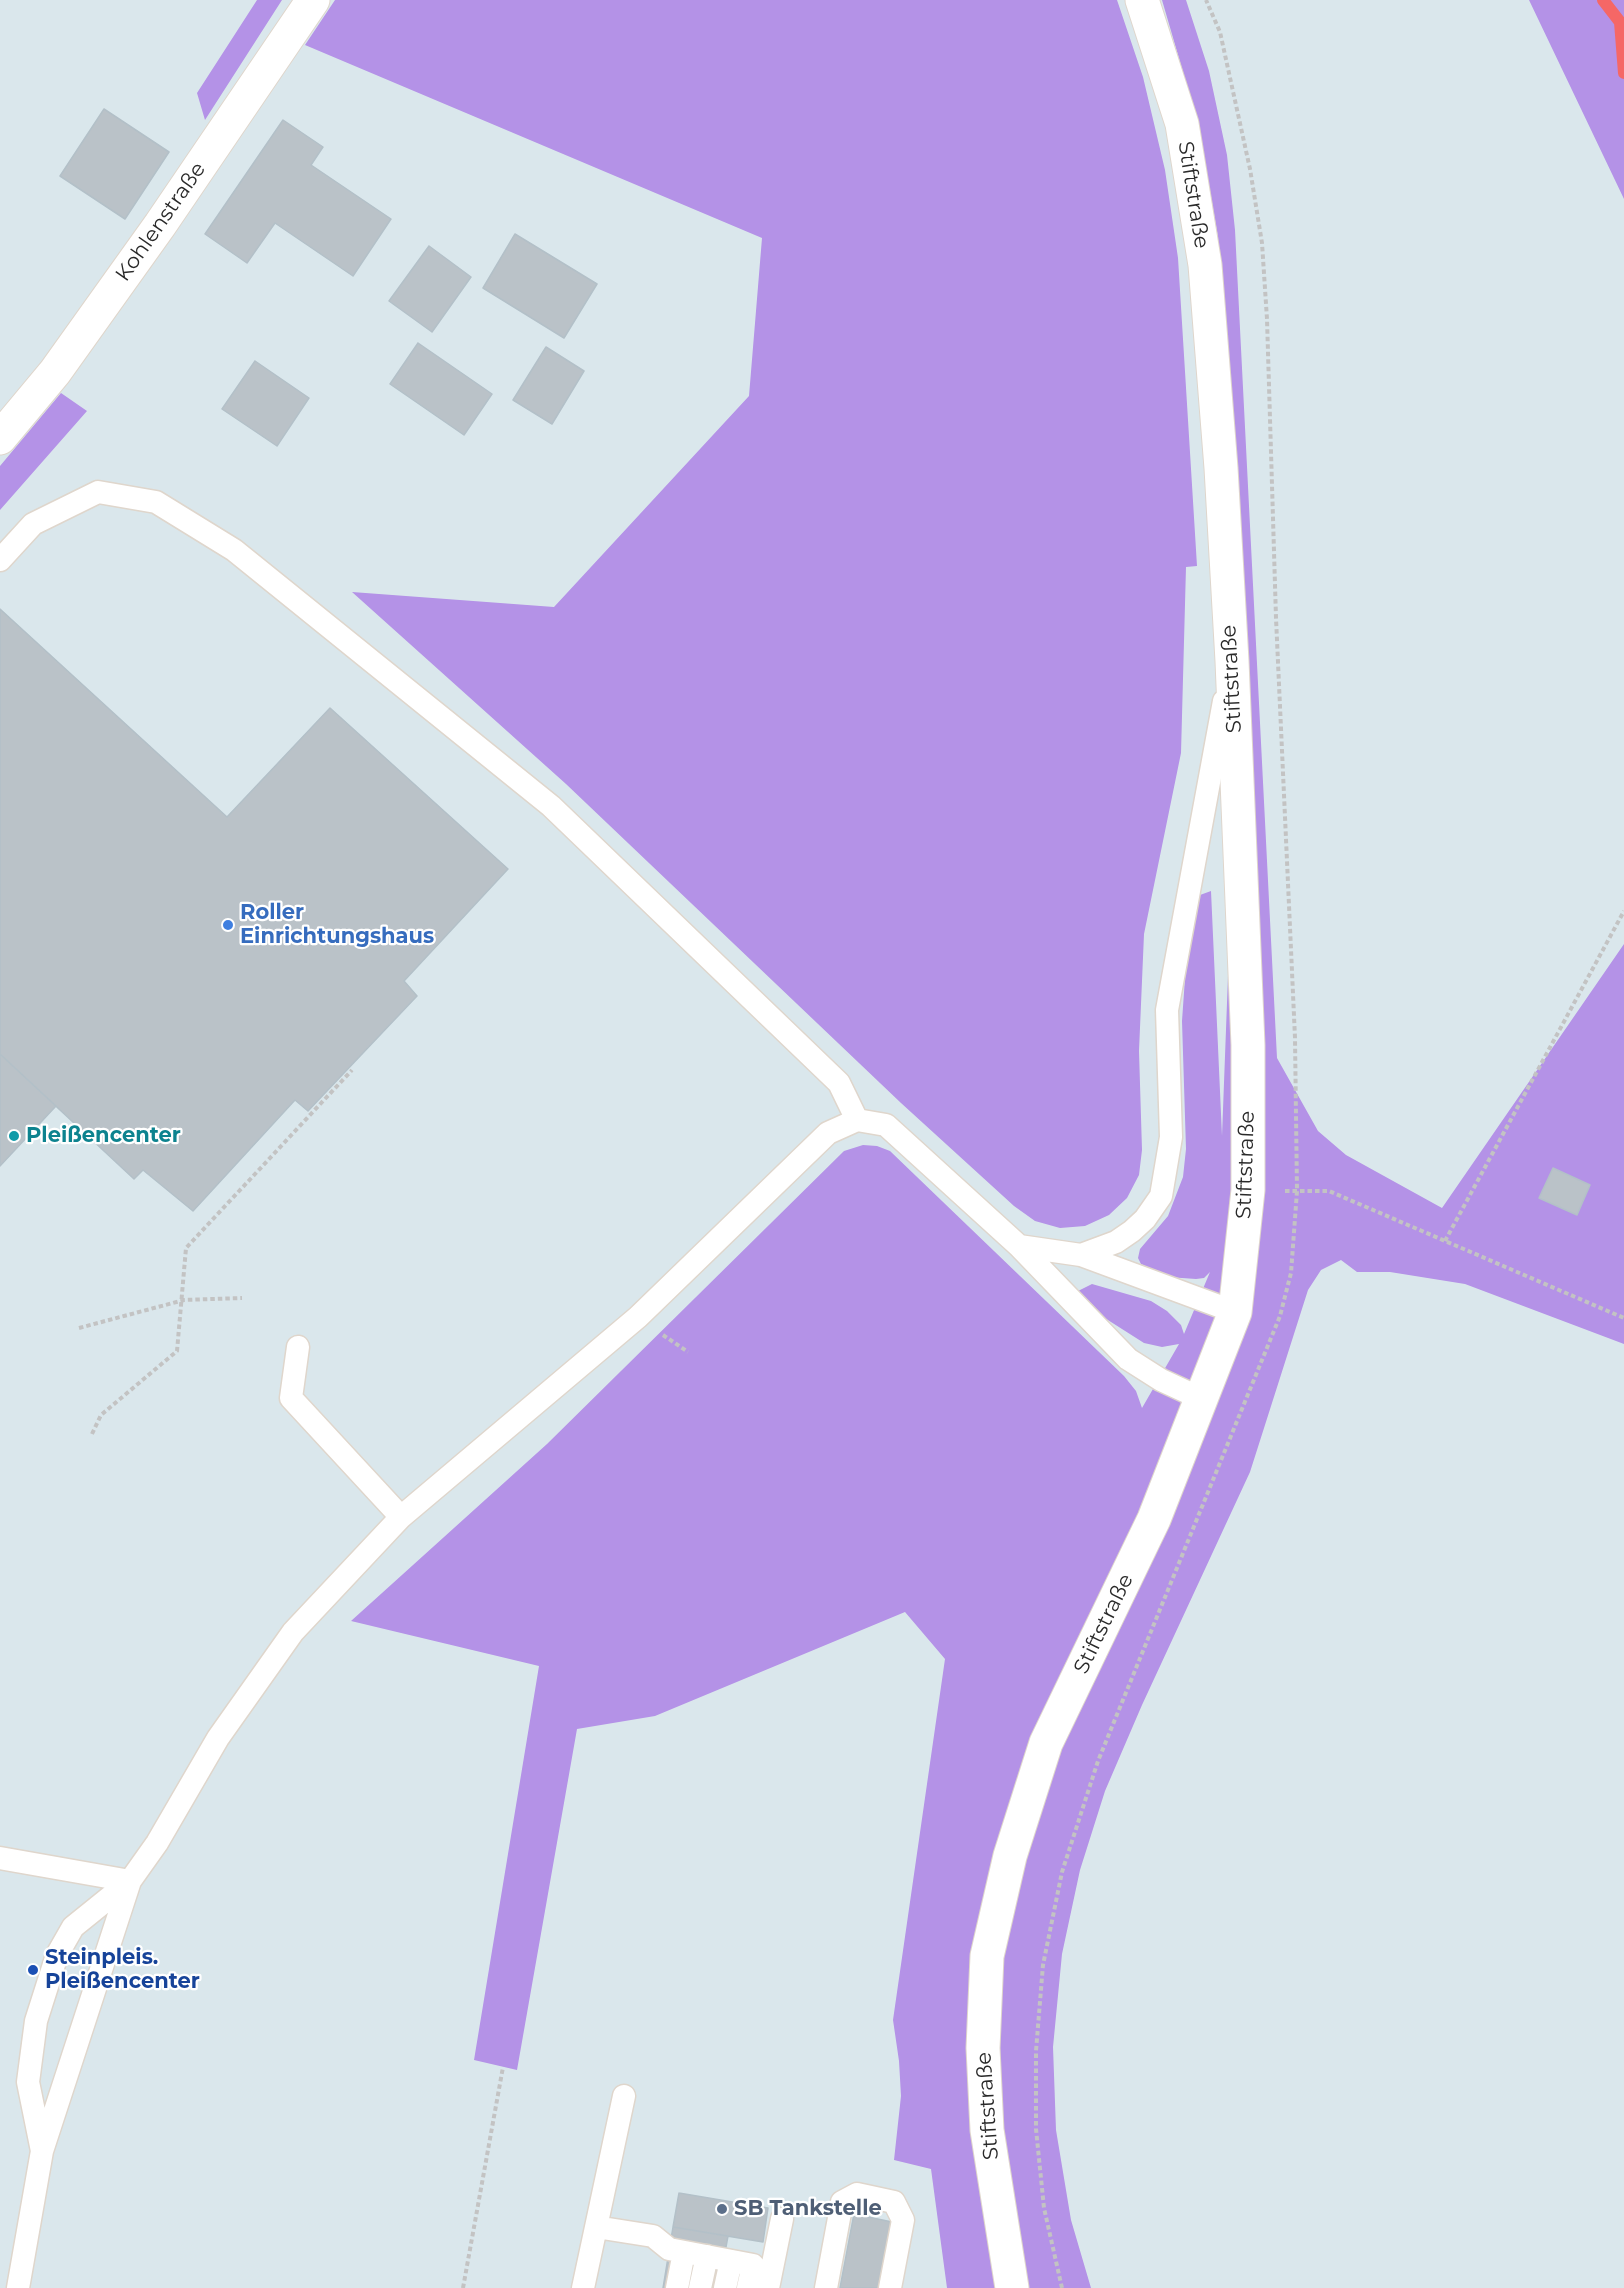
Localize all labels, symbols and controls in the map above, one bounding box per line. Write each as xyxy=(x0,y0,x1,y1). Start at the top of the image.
street label: Stiftstraße xyxy=(1172,140,1214,250)
street label: Kohlenstraße xyxy=(111,158,211,286)
street label: Stiftstraße xyxy=(1217,624,1247,734)
place label: Roller Einrichtungshaus xyxy=(240,900,434,950)
marker: Roller Einrichtungshaus xyxy=(221,918,235,932)
street label: Stiftstraße xyxy=(1232,1111,1260,1219)
place label: Pleißencenter xyxy=(26,1123,181,1149)
marker: Pleißencenter xyxy=(7,1129,21,1143)
street label: Stiftstraße xyxy=(1069,1570,1139,1678)
place label: Steinpleis. Pleißencenter xyxy=(45,1945,200,1995)
marker: Steinpleis. Pleißencenter xyxy=(26,1963,40,1977)
street label: Stiftstraße xyxy=(972,2051,1004,2161)
place label: SB Tankstelle xyxy=(734,2196,882,2222)
marker: SB Tankstelle xyxy=(715,2202,729,2216)

